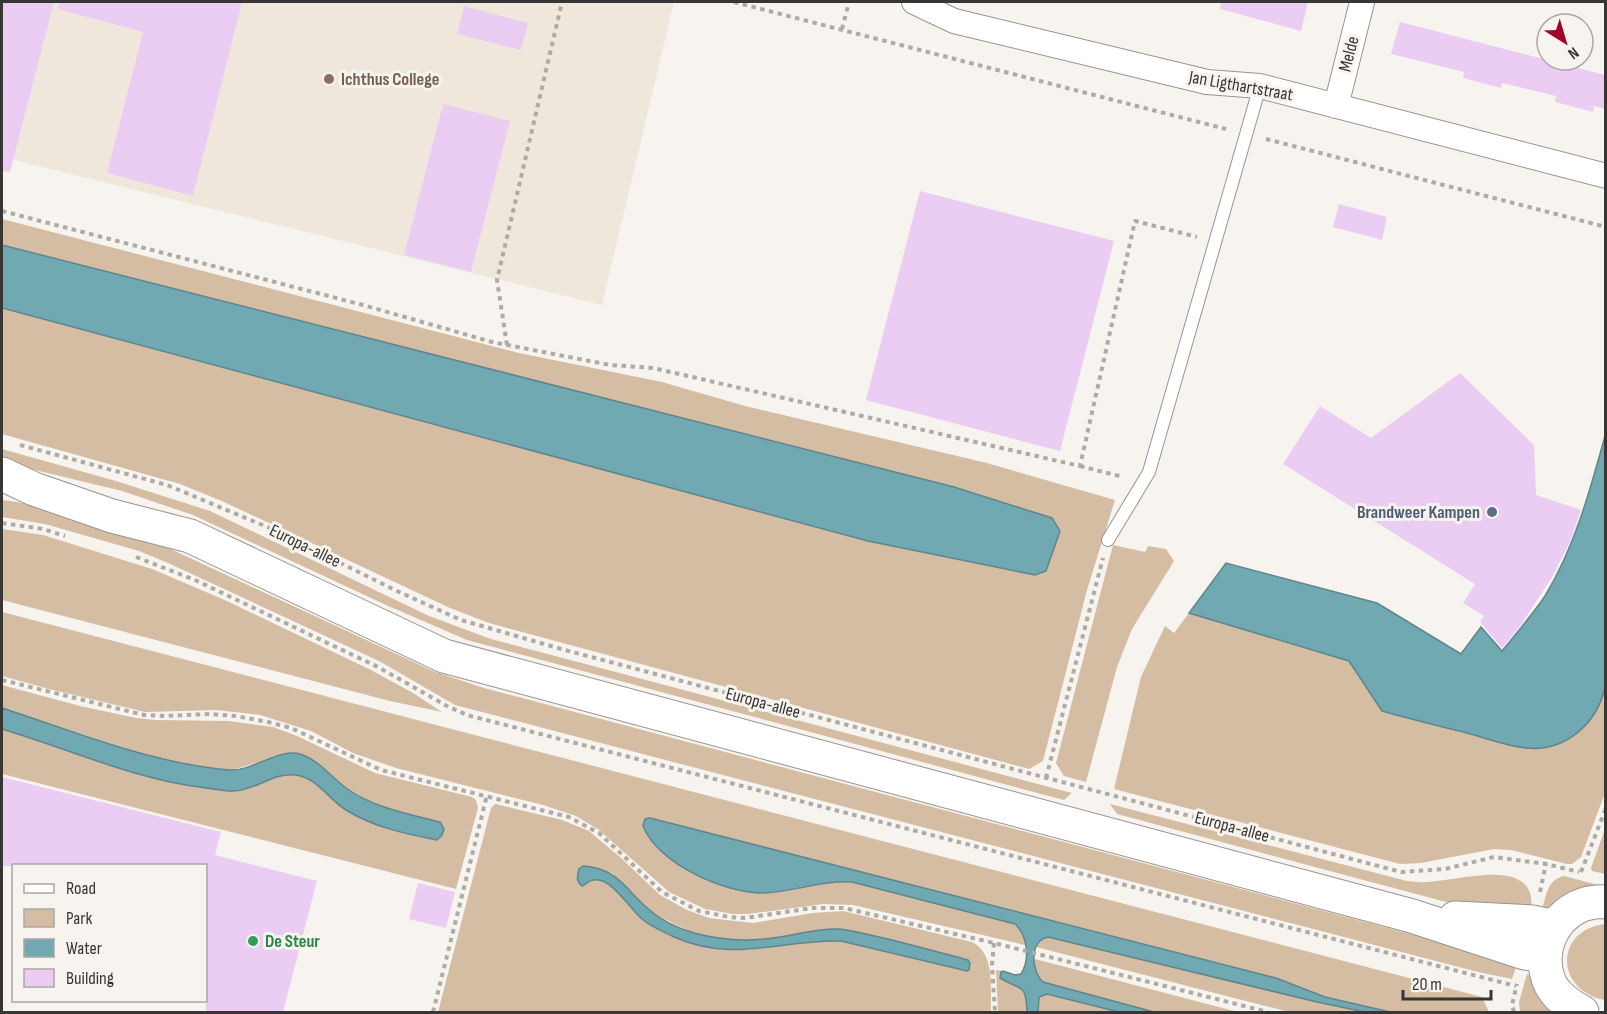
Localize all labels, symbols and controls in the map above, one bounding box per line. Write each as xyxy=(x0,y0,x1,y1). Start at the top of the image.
north arrow xyxy=(1535,12,1595,72)
street label: Melde xyxy=(1334,34,1364,74)
text: N xyxy=(1564,43,1582,63)
street label: Jan Ligthartstraat xyxy=(1186,66,1295,106)
place label: Ichthus College xyxy=(341,69,439,90)
marker: Ichthus College xyxy=(322,72,336,86)
place label: Brandweer Kampen xyxy=(1357,502,1480,523)
marker: Brandweer Kampen xyxy=(1485,505,1499,519)
street label: Europa-allee xyxy=(266,520,344,572)
street label: Europa-allee xyxy=(723,683,803,723)
street label: Europa-allee xyxy=(1192,807,1272,847)
legend xyxy=(12,864,207,1002)
text: Road xyxy=(66,878,96,899)
text: Park xyxy=(66,908,92,929)
place label: De Steur xyxy=(265,931,320,952)
marker: De Steur xyxy=(246,934,260,948)
text: Water xyxy=(66,938,102,959)
scale bar xyxy=(1403,963,1492,1001)
text: Building xyxy=(66,968,114,989)
text: 20 m xyxy=(1412,974,1442,995)

